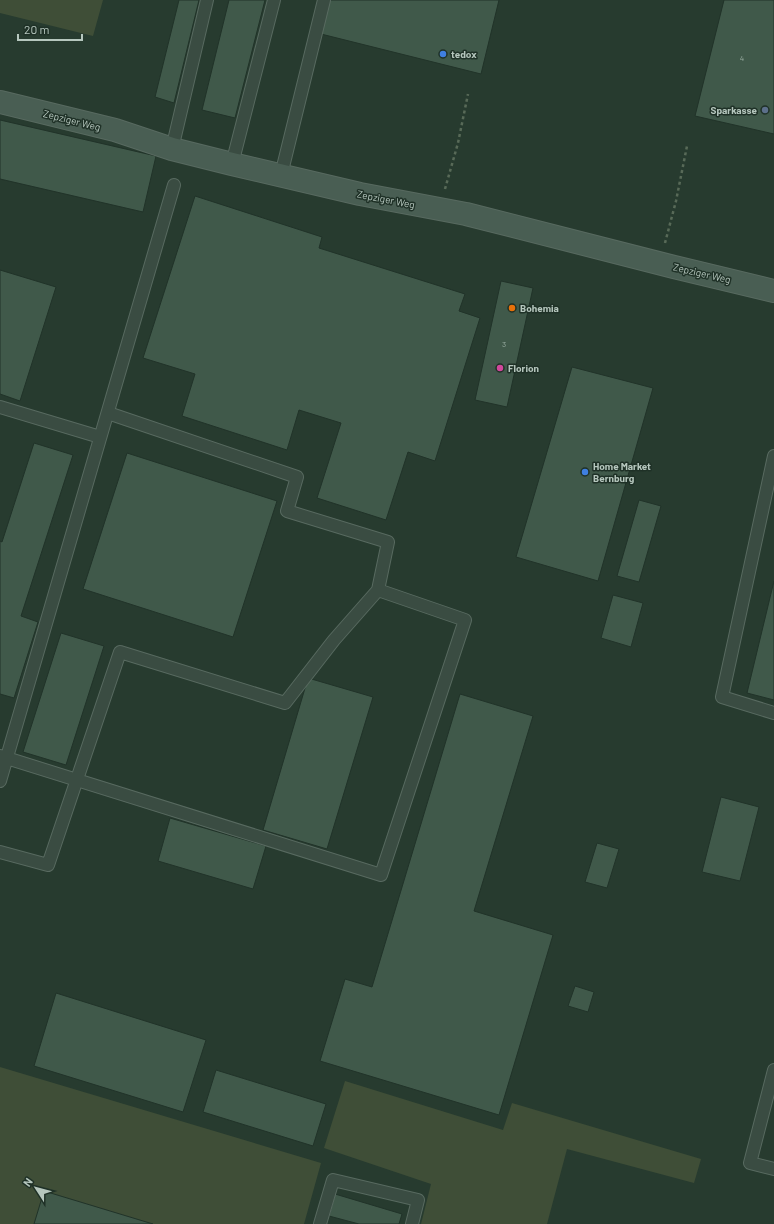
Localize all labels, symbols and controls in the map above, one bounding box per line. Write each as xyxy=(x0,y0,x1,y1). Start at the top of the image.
scale bar xyxy=(18,16,82,42)
text: 20 m xyxy=(24,22,50,36)
place label: tedox xyxy=(451,48,477,60)
marker: tedox xyxy=(438,49,448,59)
house number: 4 xyxy=(740,53,744,63)
place label: Sparkasse xyxy=(710,104,758,116)
marker: Sparkasse xyxy=(760,105,770,115)
street label: Zepziger Weg xyxy=(42,107,102,133)
street label: Zepziger Weg xyxy=(356,188,416,210)
street label: Zepziger Weg xyxy=(672,261,732,285)
place label: Bohemia xyxy=(520,302,559,314)
marker: Bohemia xyxy=(507,303,517,313)
house number: 3 xyxy=(502,339,506,349)
place label: Florion xyxy=(508,362,539,374)
marker: Florion xyxy=(495,363,505,373)
place label: Home Market Bernburg xyxy=(593,460,651,484)
marker: Home Market Bernburg xyxy=(580,467,590,477)
north arrow xyxy=(16,1168,56,1208)
text: N xyxy=(20,1175,35,1189)

